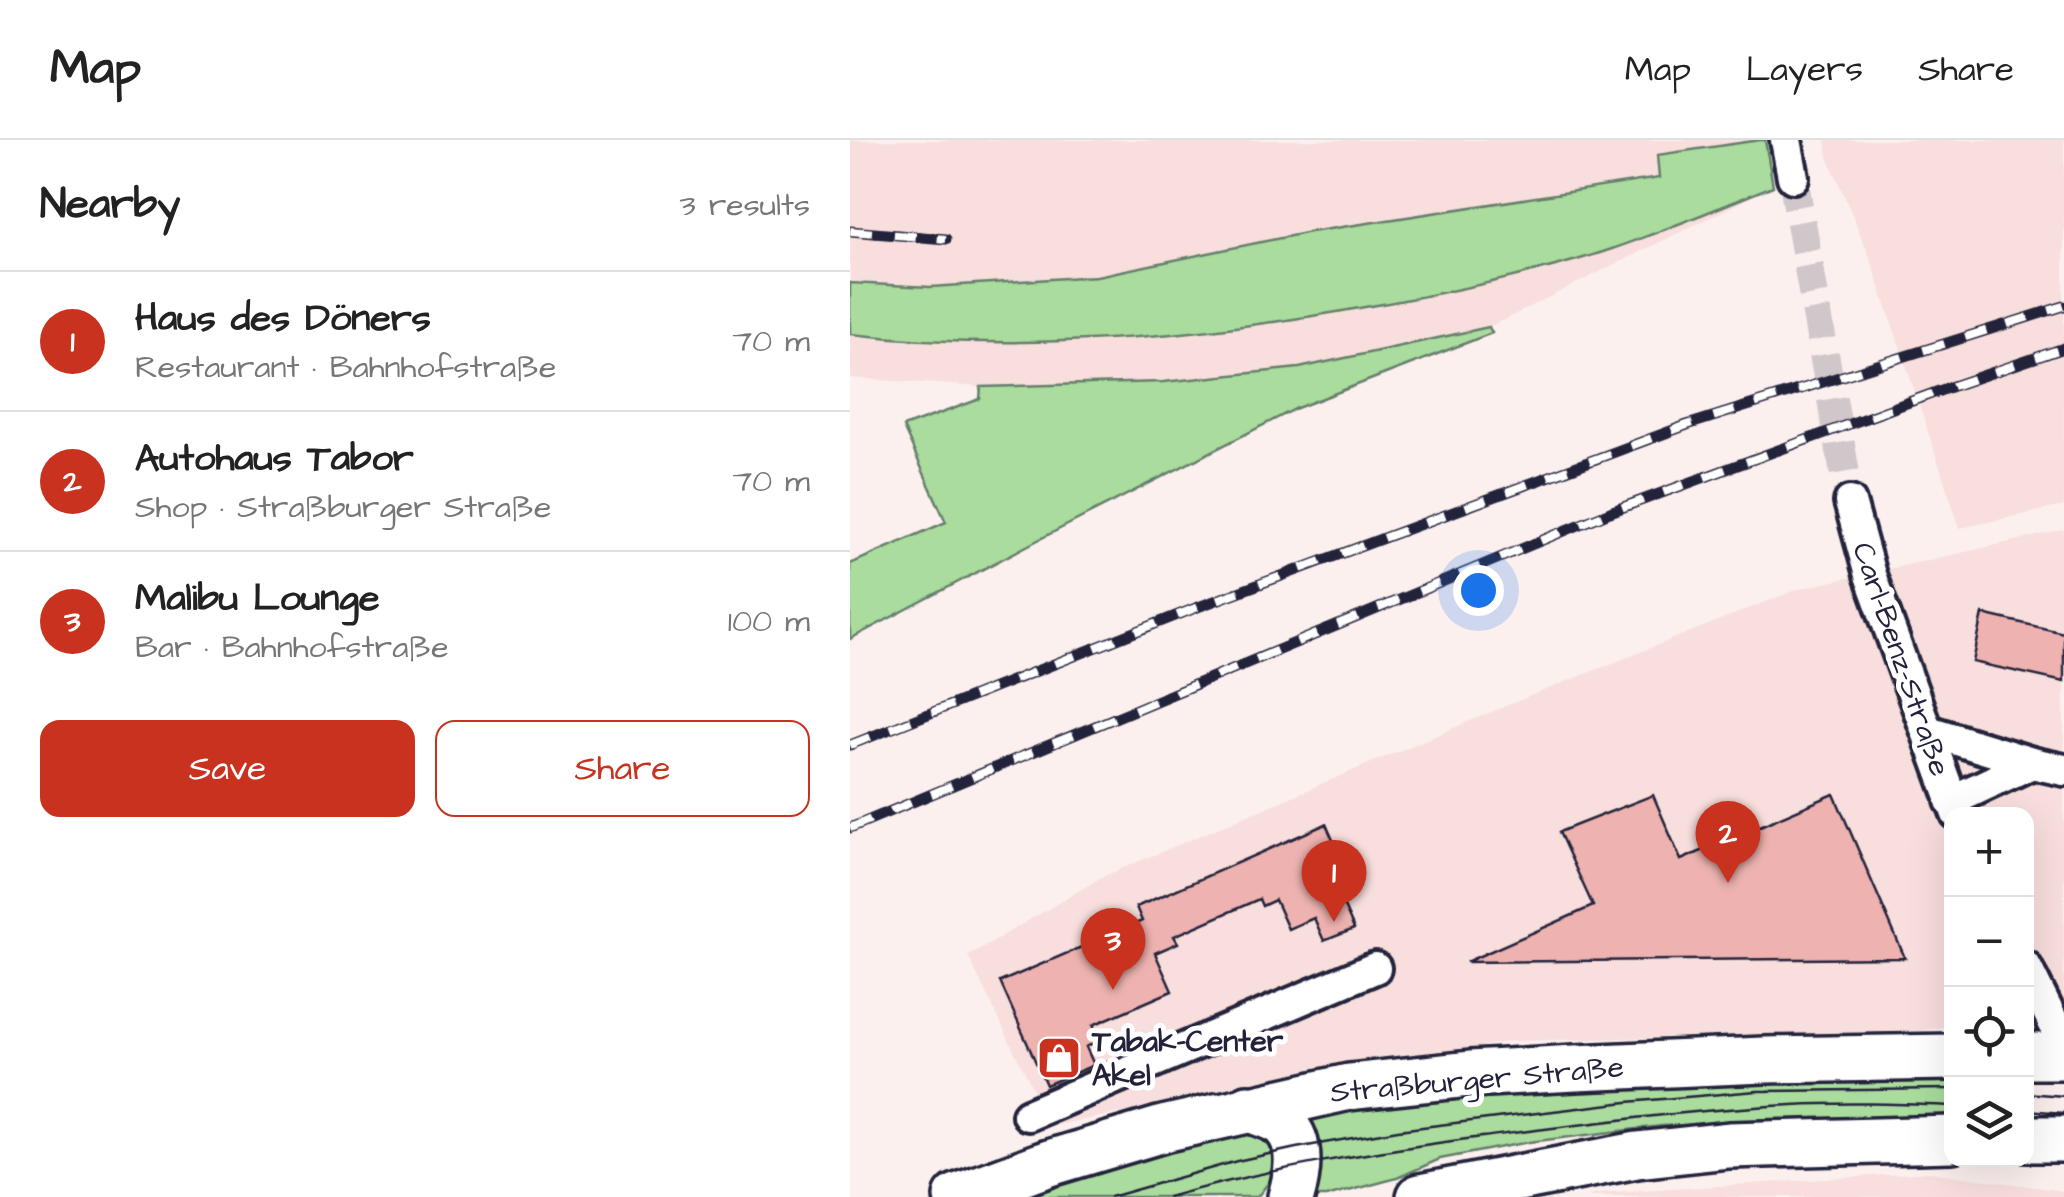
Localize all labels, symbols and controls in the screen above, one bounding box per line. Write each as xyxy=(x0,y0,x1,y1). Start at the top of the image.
text: Map xyxy=(50,36,141,102)
text: Map xyxy=(1625,45,1691,94)
text: Layers xyxy=(1746,45,1863,94)
text: Share xyxy=(1918,45,2014,94)
text: Nearby xyxy=(40,176,180,234)
text: 3 results xyxy=(680,183,810,228)
text: Haus des Döners xyxy=(135,293,431,345)
text: 1 xyxy=(70,319,75,364)
text: 70 m xyxy=(732,319,810,364)
text: Restaurant · Bahnhofstraße xyxy=(135,345,556,390)
text: Autohaus Tabor xyxy=(135,433,414,485)
text: 2 xyxy=(63,459,82,504)
text: 70 m xyxy=(732,459,810,504)
text: Shop · Straßburger Straße xyxy=(135,485,551,530)
street label: Carl-Benz-Straße xyxy=(1841,537,1961,782)
your location xyxy=(1453,565,1504,616)
text: Malibu Lounge xyxy=(135,573,379,625)
text: 3 xyxy=(64,599,81,644)
text: 100 m xyxy=(728,599,810,644)
text: Bar · Bahnhofstraße xyxy=(135,625,449,670)
button: Save xyxy=(40,720,415,817)
button: Share xyxy=(435,720,810,817)
pin: 2 xyxy=(1696,800,1760,883)
map controls xyxy=(1944,807,2034,1167)
button: + xyxy=(1944,807,2034,897)
pin: 1 xyxy=(1302,840,1366,922)
button: − xyxy=(1944,897,2034,987)
pin: 3 xyxy=(1080,908,1146,990)
button: locate xyxy=(1944,987,2034,1077)
place label: Tabak-Center Akel xyxy=(1091,1021,1284,1097)
shop icon: Tabak-Center Akel xyxy=(1036,1035,1082,1081)
street label: Straßburger Straße xyxy=(1329,1046,1626,1115)
button: layers xyxy=(1944,1077,2034,1167)

